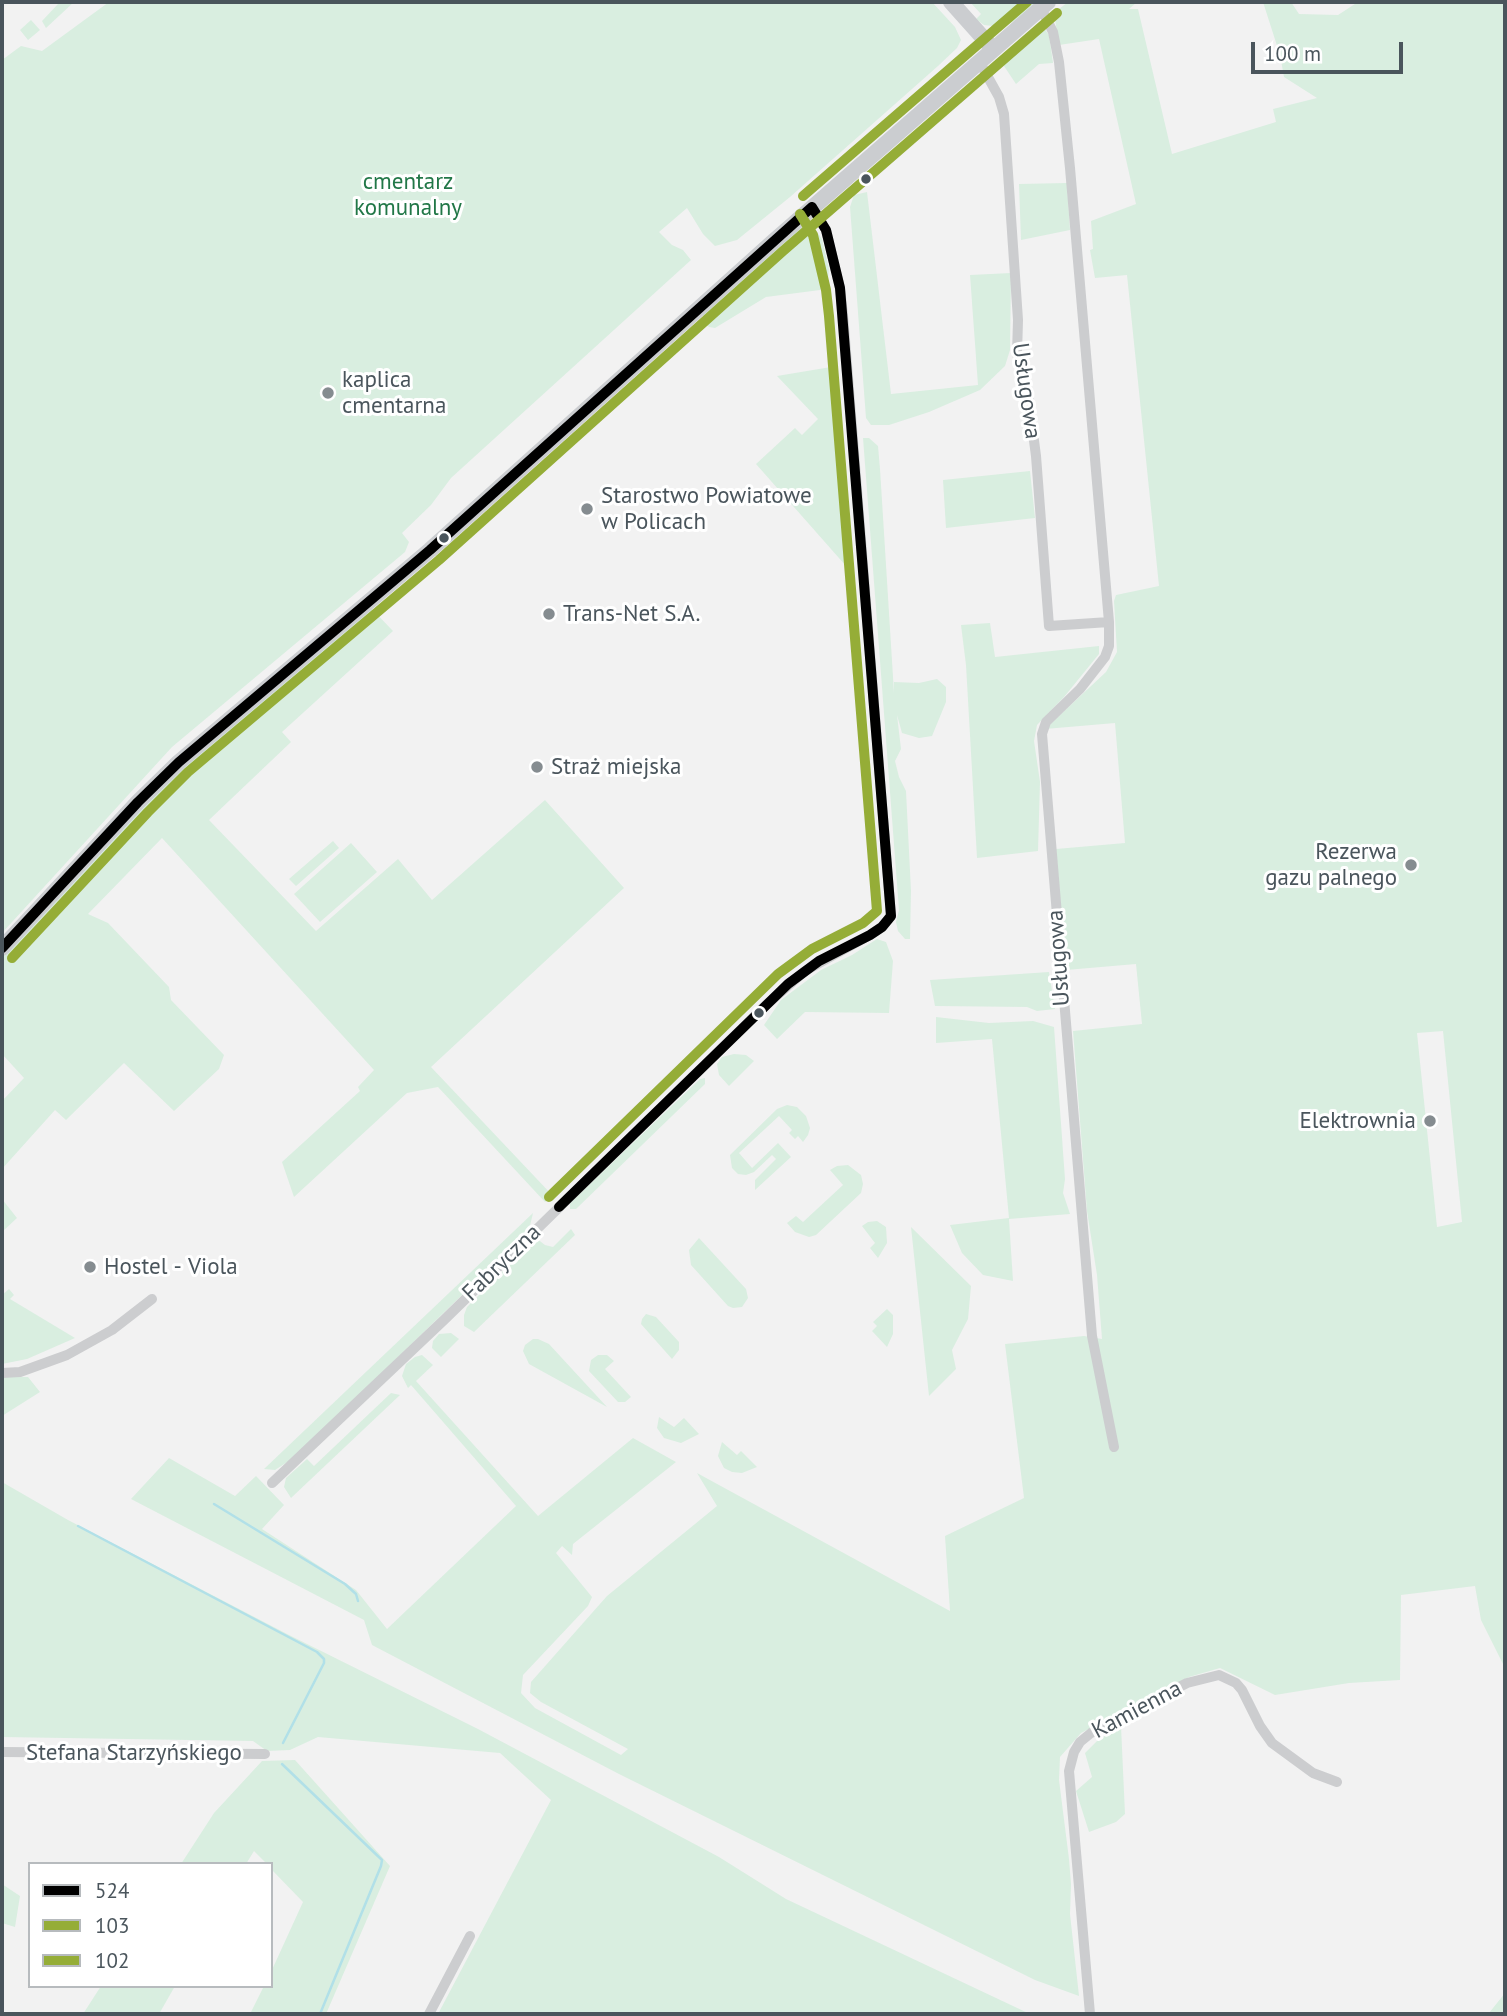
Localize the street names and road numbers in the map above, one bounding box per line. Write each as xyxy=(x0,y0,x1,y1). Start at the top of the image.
street label: Usługowa xyxy=(1006,341,1046,441)
street label: Usługowa xyxy=(1042,909,1076,1007)
street label: Fabryczna xyxy=(457,1219,547,1307)
street label: Kamienna xyxy=(1087,1675,1187,1745)
street label: Stefana Starzyńskiego xyxy=(26,1739,242,1767)

